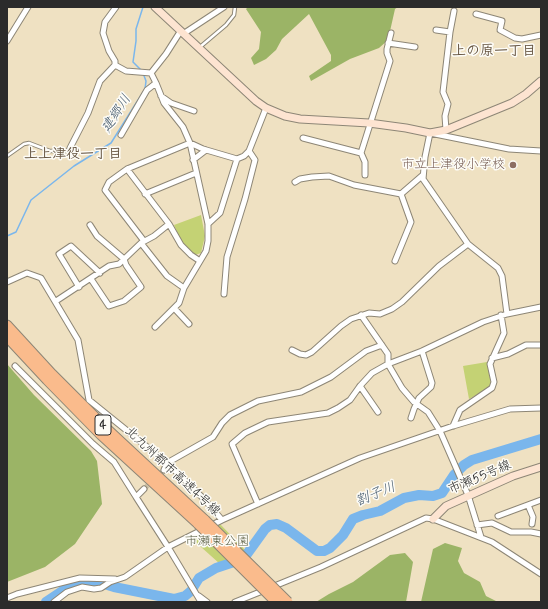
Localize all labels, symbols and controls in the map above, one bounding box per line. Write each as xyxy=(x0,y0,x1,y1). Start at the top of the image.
district label: 上の原一丁目 xyxy=(452,44,536,60)
water label: 建郷川 xyxy=(99,92,135,136)
district label: 上上津役一丁目 xyxy=(24,147,122,163)
place label: 市立上津役小学校 xyxy=(401,157,505,173)
marker: 市立上津役小学校 xyxy=(508,160,518,170)
road number: 4 xyxy=(95,415,111,435)
street label: 北九州都市高速4号線 xyxy=(121,424,223,520)
street label: 市瀬55号線 xyxy=(446,458,514,498)
water label: 割子川 xyxy=(353,479,399,511)
park label: 市瀬東公園 xyxy=(185,534,249,550)

